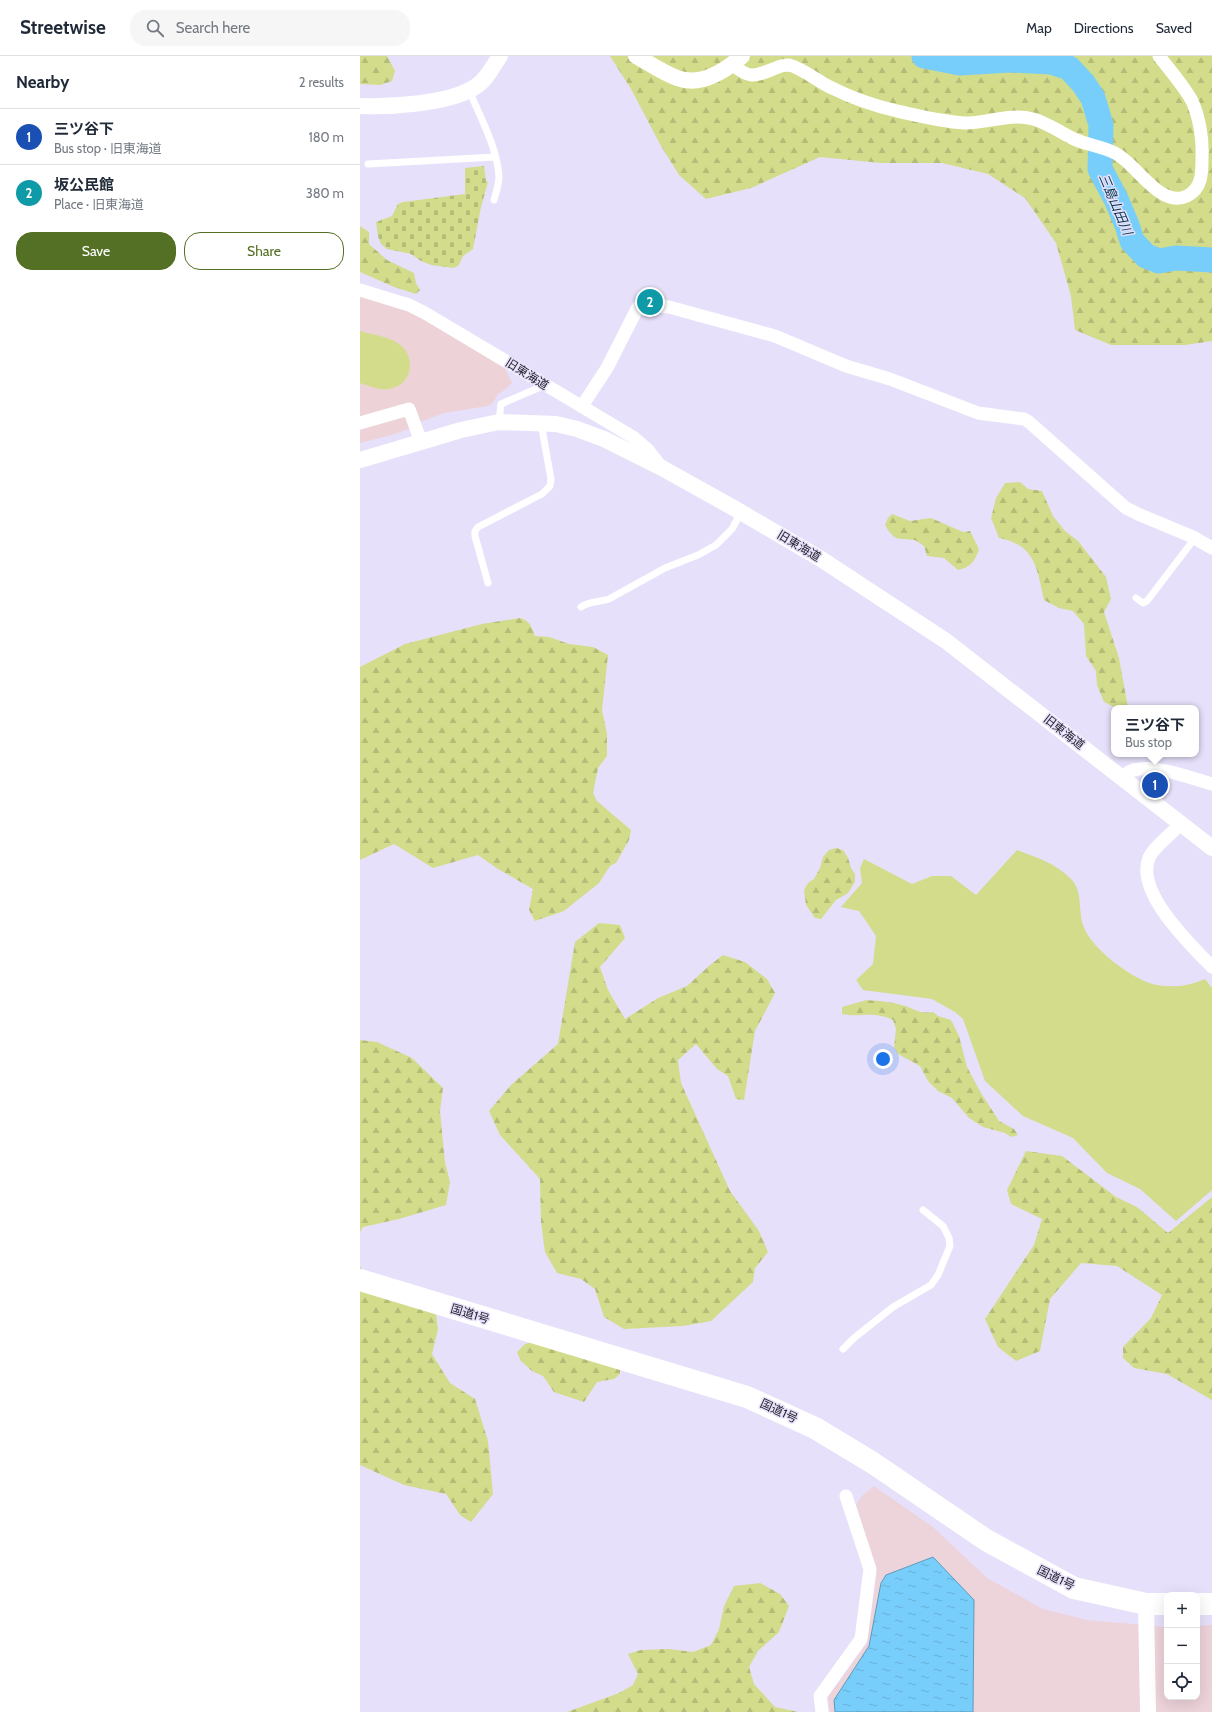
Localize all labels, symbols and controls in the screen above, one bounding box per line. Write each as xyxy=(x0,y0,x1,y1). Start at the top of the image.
search box xyxy=(130,10,410,46)
text: Streetwise xyxy=(20,16,106,39)
icon: search xyxy=(144,17,166,39)
text: Search here xyxy=(176,19,250,37)
text: Map xyxy=(1026,19,1052,37)
text: Directions xyxy=(1074,19,1134,37)
text: Saved xyxy=(1156,19,1192,37)
text: Nearby xyxy=(16,72,69,92)
text: 2 results xyxy=(299,74,344,90)
text: 三ツ谷下 xyxy=(54,120,114,138)
text: 1 xyxy=(27,129,31,145)
text: 180 m xyxy=(308,129,344,145)
text: Bus stop · 旧東海道 xyxy=(54,140,162,156)
water label: 三島山田川 xyxy=(1096,171,1137,239)
text: 坂公民館 xyxy=(54,176,114,194)
text: 2 xyxy=(26,185,32,201)
text: 380 m xyxy=(306,185,344,201)
text: Place · 旧東海道 xyxy=(54,196,144,212)
button: Save xyxy=(16,232,176,270)
button: Share xyxy=(184,232,344,270)
pin: 2 xyxy=(637,287,663,317)
street label: 旧東海道 xyxy=(503,354,552,393)
street label: 旧東海道 xyxy=(775,527,824,564)
popup xyxy=(1111,705,1199,757)
street label: 旧東海道 xyxy=(1041,711,1088,752)
text: 三ツ谷下 xyxy=(1125,716,1185,734)
text: Bus stop xyxy=(1125,734,1172,750)
pin: 1 xyxy=(1142,770,1168,800)
your location xyxy=(873,1049,893,1069)
street label: 国道1号 xyxy=(449,1301,491,1327)
street label: 国道1号 xyxy=(758,1395,800,1426)
street label: 国道1号 xyxy=(1035,1562,1077,1593)
map controls xyxy=(1164,1592,1200,1700)
button: + xyxy=(1164,1592,1200,1628)
button: − xyxy=(1164,1628,1200,1664)
button: locate xyxy=(1164,1664,1200,1700)

